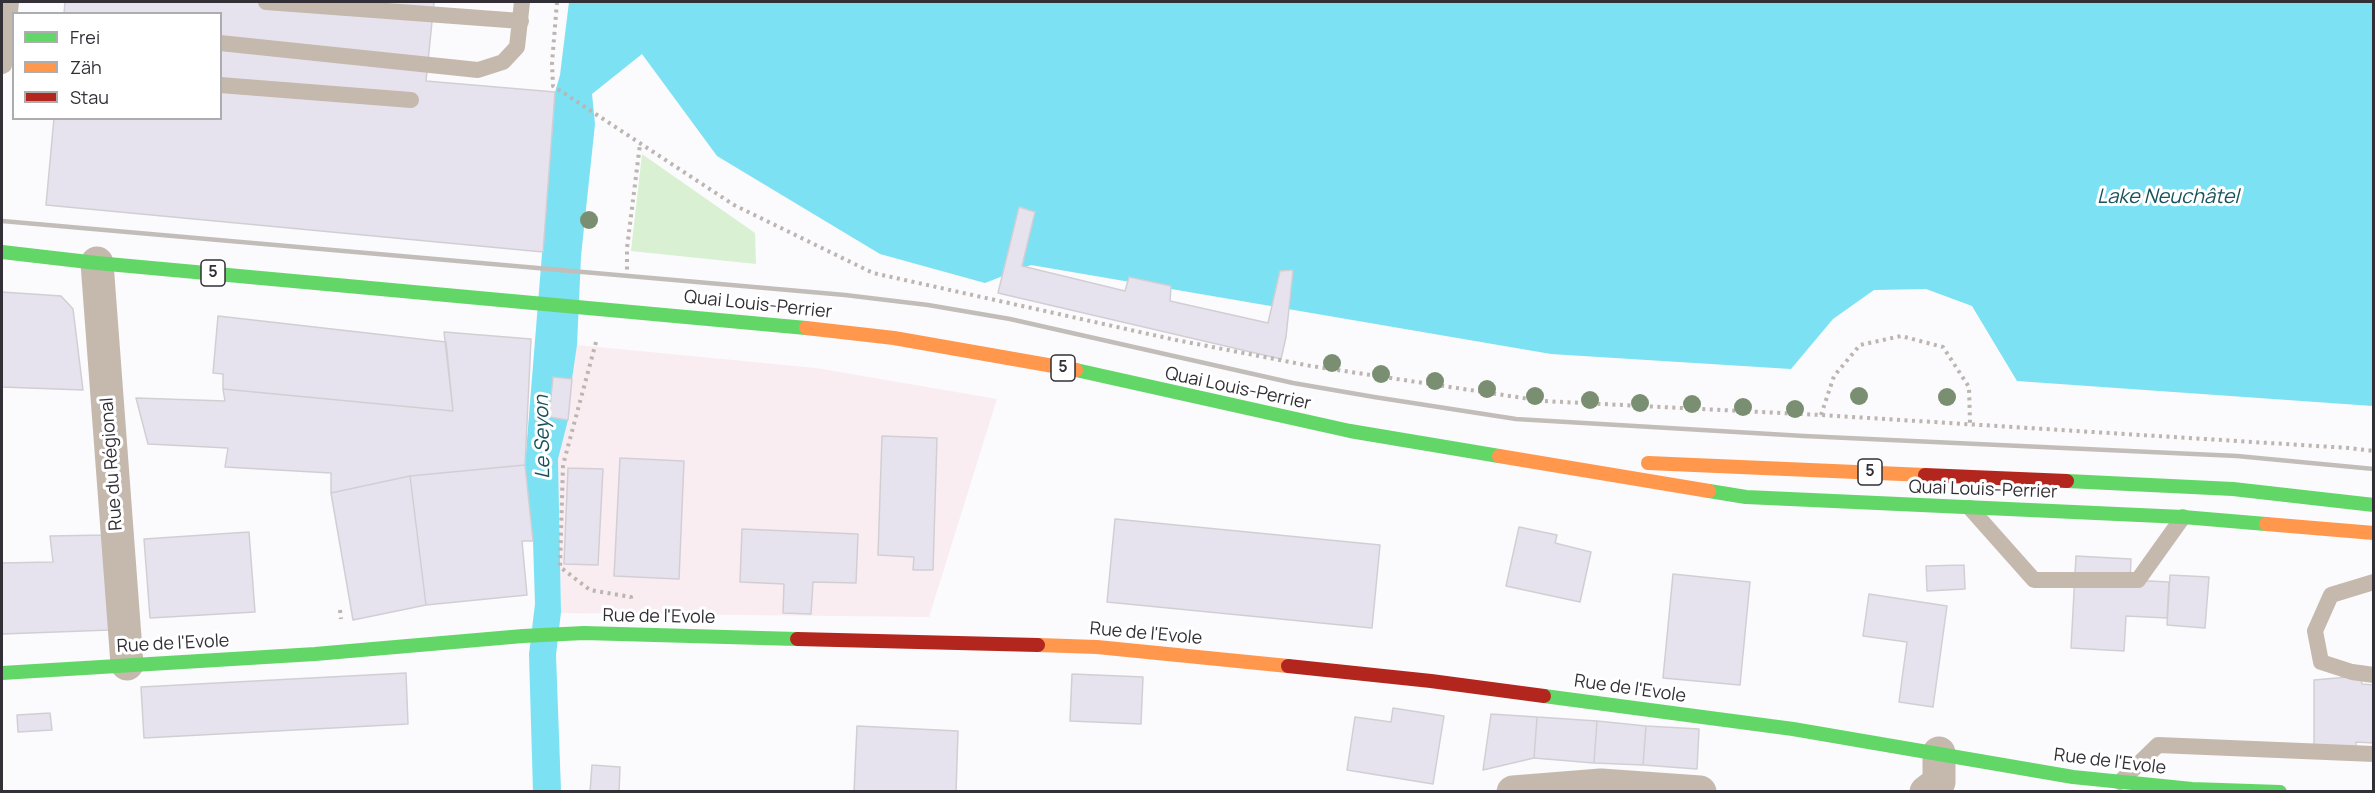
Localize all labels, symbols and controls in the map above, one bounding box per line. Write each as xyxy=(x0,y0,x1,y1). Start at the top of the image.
legend xyxy=(12,12,222,120)
text: Frei xyxy=(70,25,100,49)
text: Zäh xyxy=(70,55,102,79)
text: Stau xyxy=(70,85,109,109)
water label: Lake Neuchâtel xyxy=(2097,185,2239,209)
road number: 5 xyxy=(201,260,225,286)
street label: Quai Louis-Perrier xyxy=(683,286,833,324)
road number: 5 xyxy=(1051,355,1075,381)
street label: Quai Louis-Perrier xyxy=(1163,363,1313,415)
water label: Le Seyon xyxy=(530,395,556,479)
street label: Rue du Régional xyxy=(97,397,127,531)
road number: 5 xyxy=(1858,459,1882,485)
street label: Quai Louis-Perrier xyxy=(1908,477,2058,503)
street label: Rue de l'Evole xyxy=(602,605,716,629)
street label: Rue de l'Evole xyxy=(1089,618,1203,650)
street label: Rue de l'Evole xyxy=(116,630,230,658)
street label: Rue de l'Evole xyxy=(1573,670,1687,708)
street label: Rue de l'Evole xyxy=(2053,744,2167,780)

